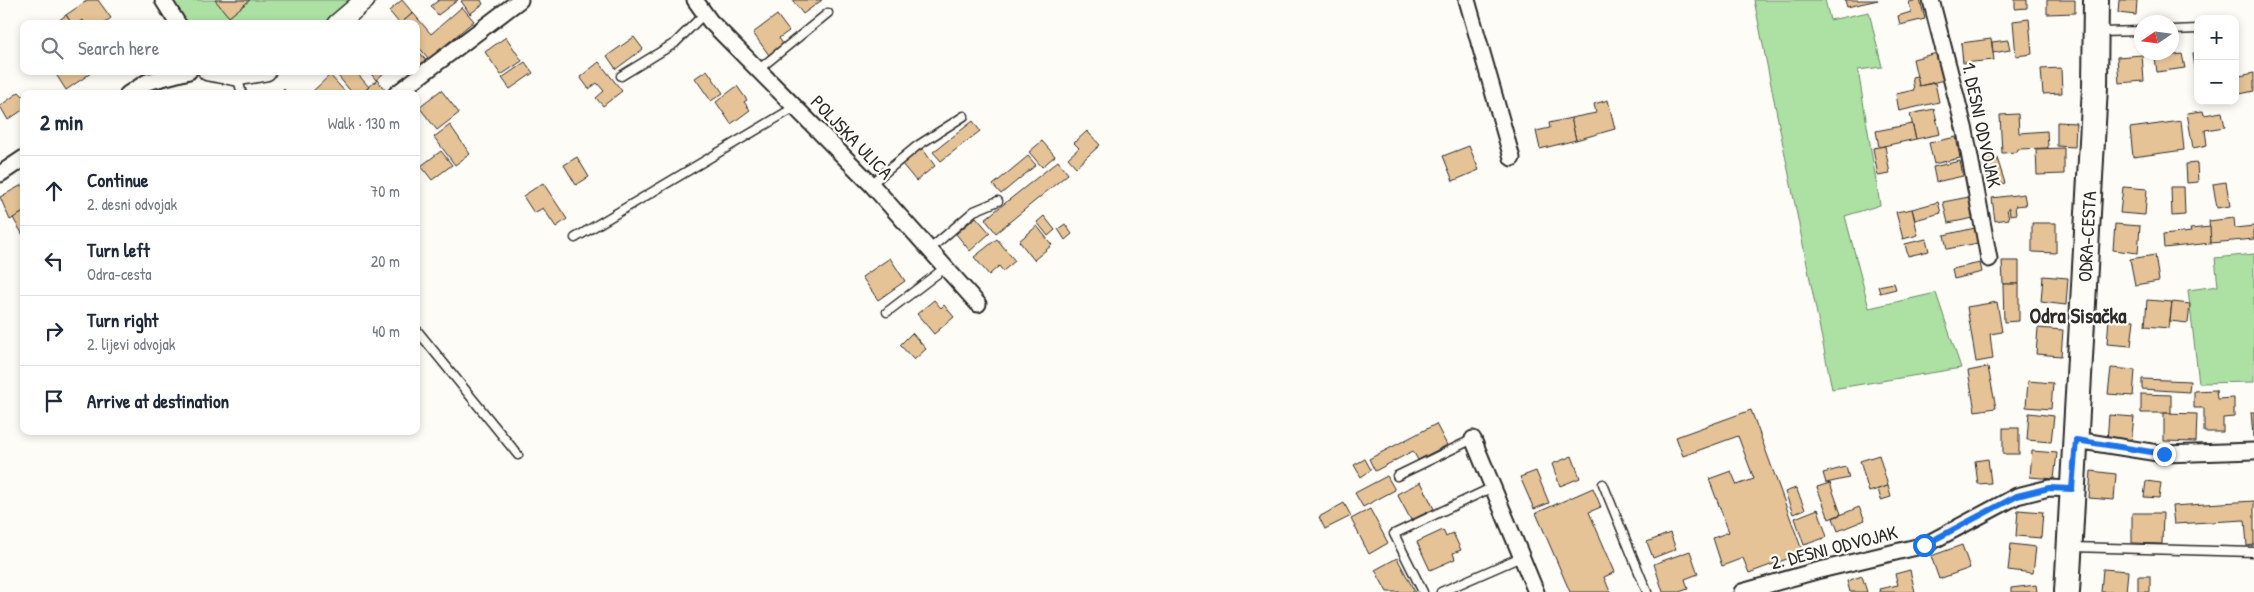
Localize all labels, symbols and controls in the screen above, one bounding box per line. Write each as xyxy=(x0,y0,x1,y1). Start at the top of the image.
north arrow xyxy=(2134,15,2179,60)
map controls xyxy=(2194,15,2239,105)
button: + xyxy=(2194,15,2239,60)
search box xyxy=(20,20,420,75)
icon: search xyxy=(38,34,66,62)
text: Search here xyxy=(78,35,159,61)
street label: 1. DESNI ODVOJAK xyxy=(1956,60,2008,190)
button: − xyxy=(2194,60,2239,105)
street label: POLJSKA ULICA xyxy=(805,89,899,185)
text: 2 min xyxy=(40,108,83,137)
text: Walk · 130 m xyxy=(328,112,400,134)
text: Continue xyxy=(87,167,148,193)
icon: ahead xyxy=(40,177,68,205)
text: 70 m xyxy=(370,180,400,202)
street label: ODRA-CESTA xyxy=(2071,190,2102,283)
text: 2. desni odvojak xyxy=(87,193,177,215)
text: Turn left xyxy=(87,237,150,263)
icon: left xyxy=(40,247,68,275)
text: 20 m xyxy=(371,250,400,272)
text: Odra-cesta xyxy=(87,263,152,285)
district label: Odra Sisačka xyxy=(2030,301,2127,330)
text: Turn right xyxy=(87,307,158,333)
icon: right xyxy=(40,317,68,345)
text: 40 m xyxy=(372,320,400,342)
text: 2. lijevi odvojak xyxy=(87,333,175,355)
icon: arrive xyxy=(40,387,68,415)
text: Arrive at destination xyxy=(87,388,229,414)
route end xyxy=(2153,443,2176,466)
street label: 2. DESNI ODVOJAK xyxy=(1768,519,1900,575)
route start xyxy=(1913,534,1936,557)

